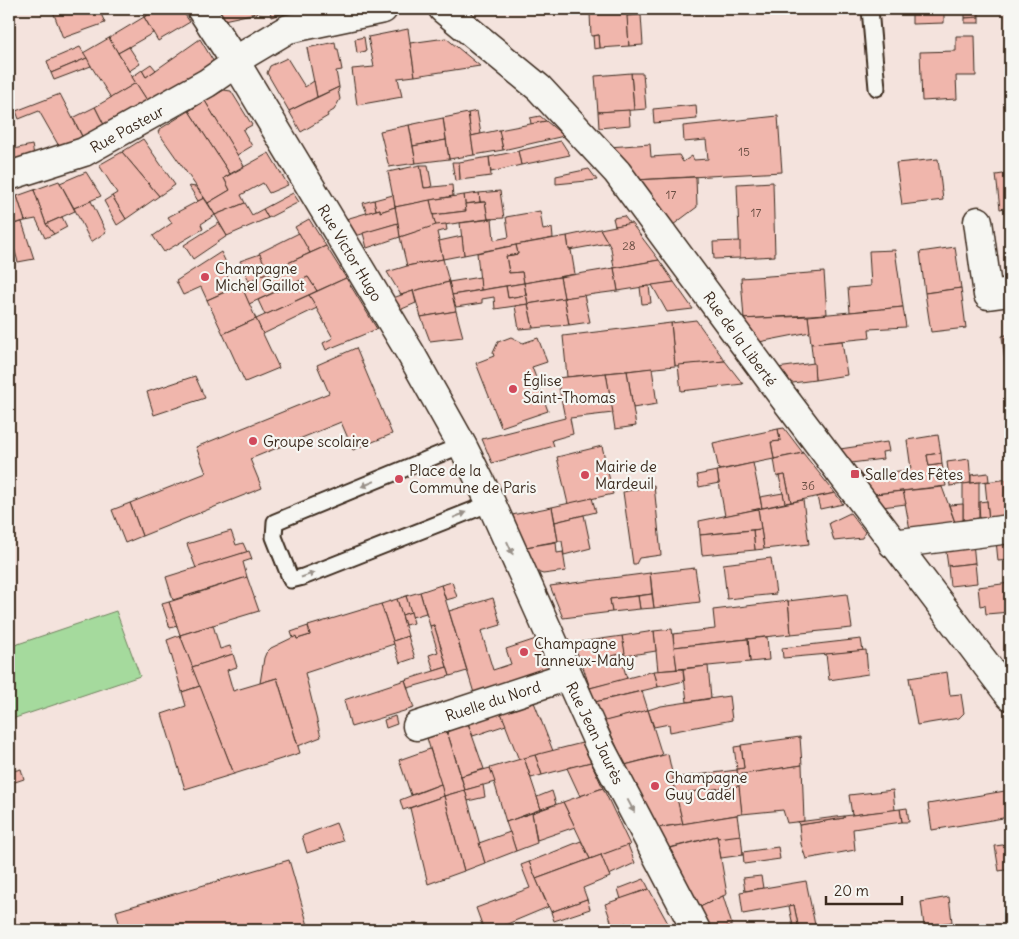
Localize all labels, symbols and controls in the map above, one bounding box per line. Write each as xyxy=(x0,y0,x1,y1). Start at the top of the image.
street label: Rue Pasteur xyxy=(87,101,167,157)
house number: 15 xyxy=(738,144,750,159)
house number: 17 xyxy=(666,187,676,202)
street label: Rue Victor Hugo xyxy=(314,201,386,305)
house number: 17 xyxy=(751,205,761,220)
house number: 28 xyxy=(622,238,636,253)
place label: Champagne Michel Gaillot xyxy=(215,259,305,295)
marker: Champagne Michel Gaillot xyxy=(199,271,211,283)
street label: Rue de la Liberté xyxy=(699,288,781,390)
place label: Église Saint-Thomas xyxy=(523,371,616,407)
marker: Église Saint-Thomas xyxy=(507,383,519,395)
place label: Groupe scolaire xyxy=(263,432,369,451)
marker: Groupe scolaire xyxy=(247,435,259,447)
place label: Mairie de Mardeuil xyxy=(595,457,657,493)
place label: Place de la Commune de Paris xyxy=(409,461,537,497)
place label: Salle des Fêtes xyxy=(865,465,963,484)
marker: Salle des Fêtes xyxy=(849,468,861,480)
marker: Mairie de Mardeuil xyxy=(579,469,591,481)
marker: Place de la Commune de Paris xyxy=(393,473,405,485)
house number: 36 xyxy=(801,478,815,493)
one-way arrow xyxy=(361,480,375,488)
one-way arrow xyxy=(452,511,467,519)
one-way arrow xyxy=(507,541,515,555)
one-way arrow xyxy=(301,571,316,578)
place label: Champagne Tanneux-Mahy xyxy=(534,634,635,670)
marker: Champagne Tanneux-Mahy xyxy=(518,646,530,658)
street label: Ruelle du Nord xyxy=(443,677,543,725)
street label: Rue Jean Jaurès xyxy=(562,679,628,788)
place label: Champagne Guy Cadel xyxy=(665,768,747,804)
marker: Champagne Guy Cadel xyxy=(649,780,661,792)
one-way arrow xyxy=(627,799,635,813)
scale bar xyxy=(826,874,903,906)
text: 20 m xyxy=(834,881,869,900)

